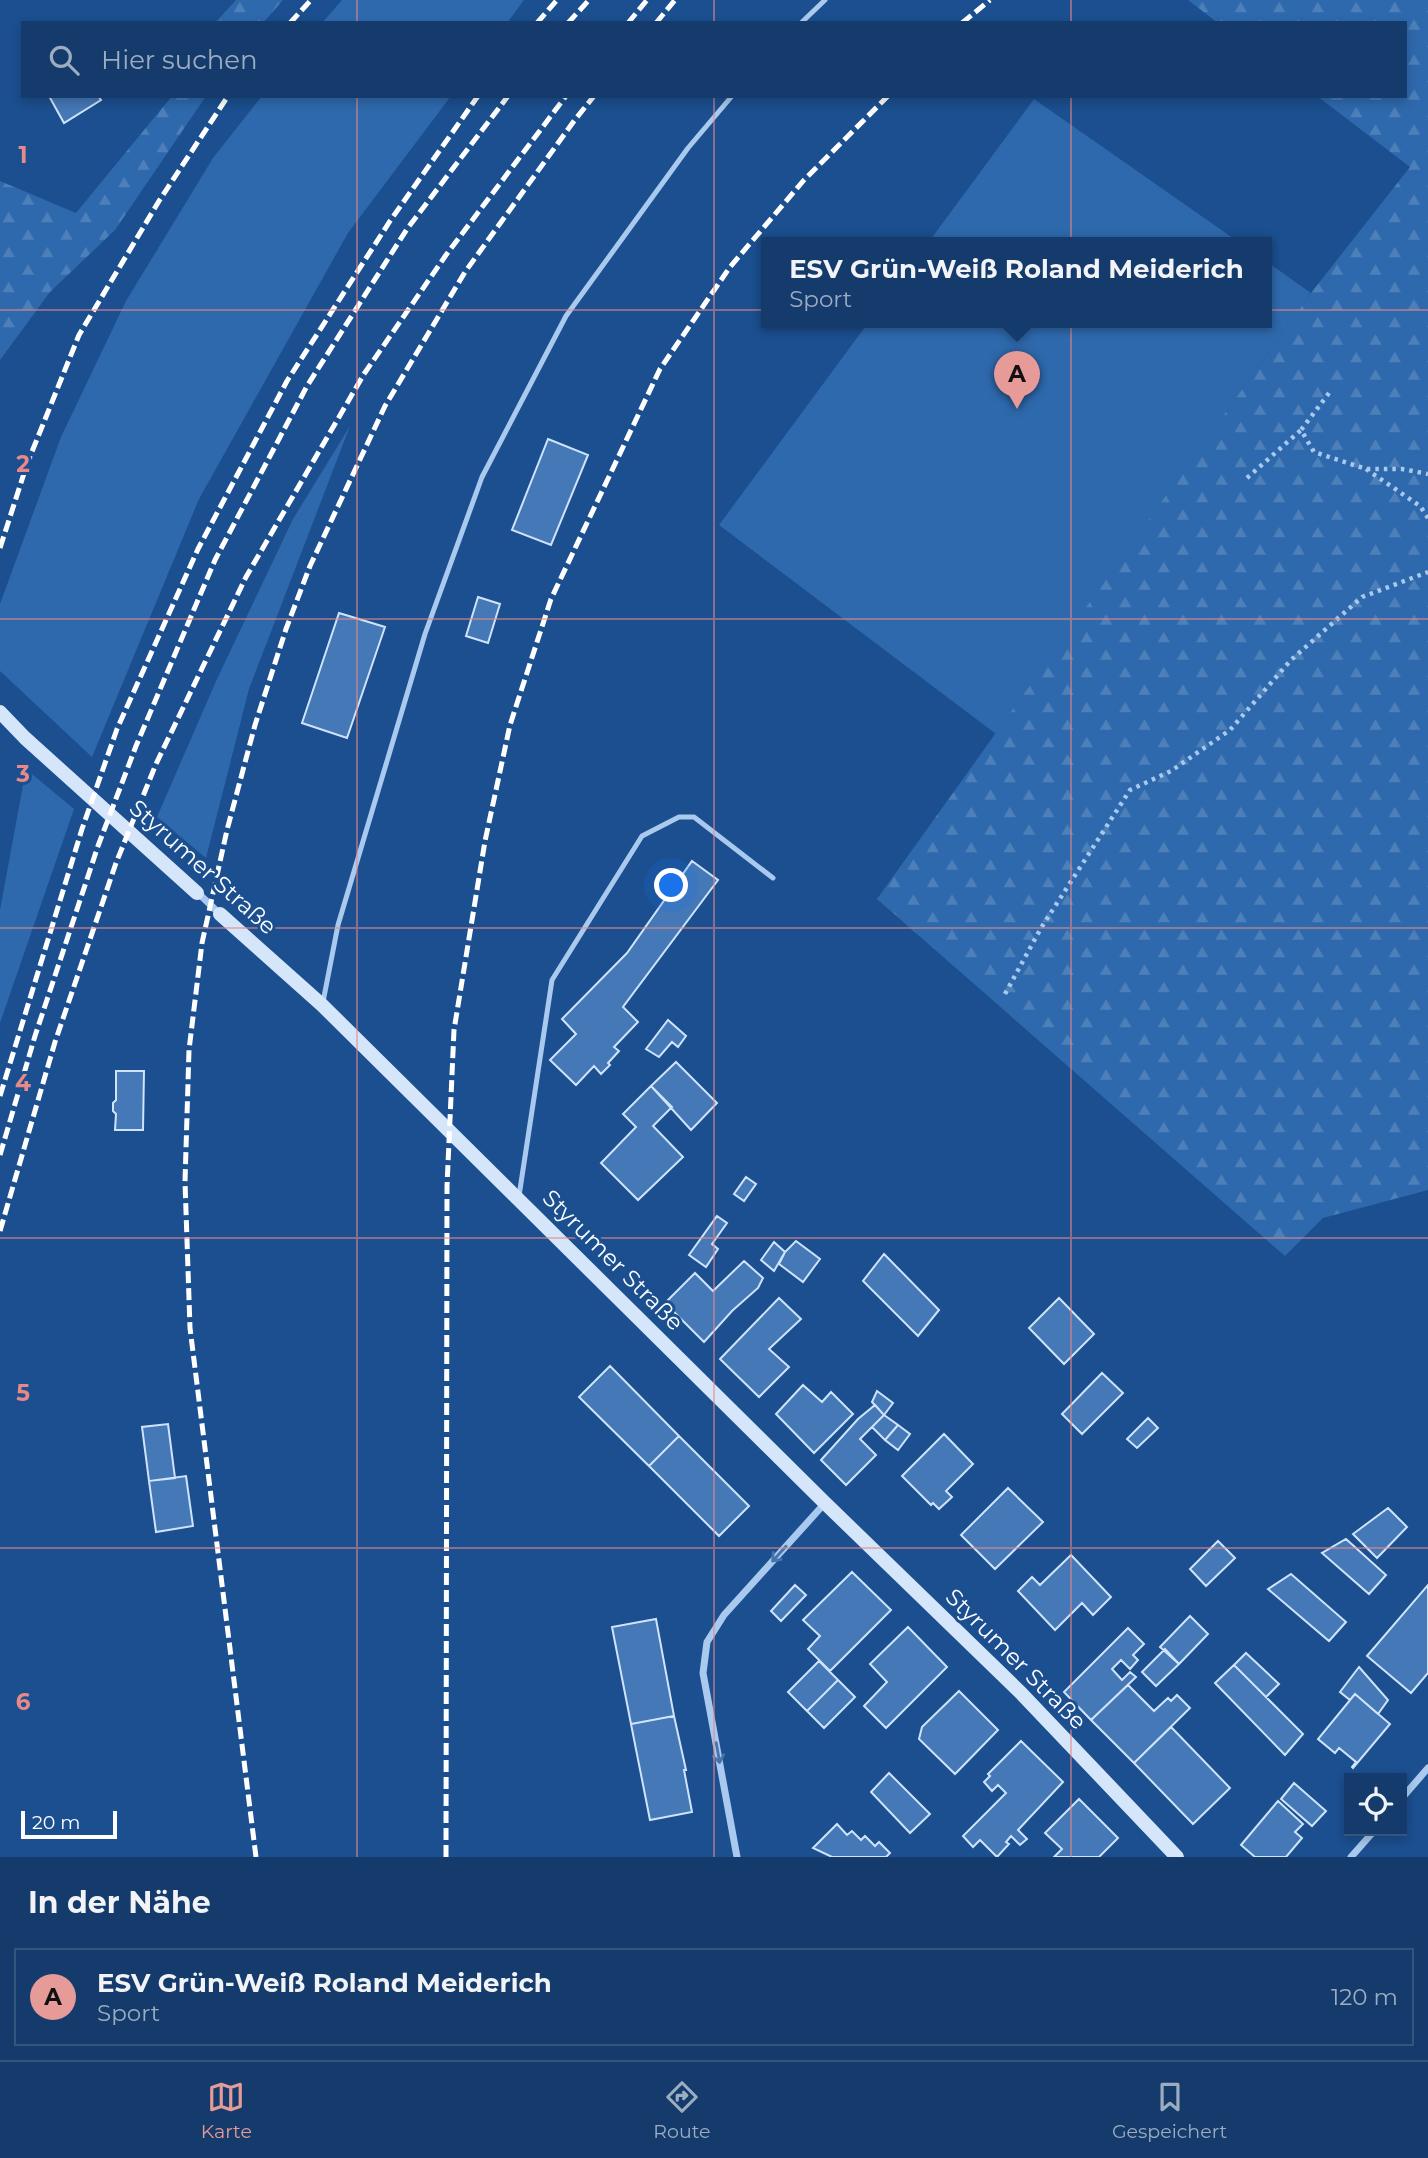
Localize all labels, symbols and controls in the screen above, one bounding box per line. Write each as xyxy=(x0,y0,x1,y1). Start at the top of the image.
search box xyxy=(21,21,1407,98)
icon: search xyxy=(45,41,83,79)
text: Hier suchen xyxy=(101,44,258,76)
text: 1 xyxy=(18,141,28,169)
popup xyxy=(761,237,1272,328)
text: ESV Grün-Weiß Roland Meiderich xyxy=(789,253,1244,285)
text: Sport xyxy=(789,285,852,313)
pin: A xyxy=(994,351,1040,409)
text: 2 xyxy=(16,450,30,478)
text: 3 xyxy=(15,760,30,788)
street label: Styrumer Straße xyxy=(124,794,282,940)
your location xyxy=(654,868,688,902)
text: 4 xyxy=(15,1069,31,1097)
street label: Styrumer Straße xyxy=(537,1184,689,1336)
text: 5 xyxy=(16,1379,30,1407)
one-way arrow xyxy=(771,1544,787,1562)
street label: Styrumer Straße xyxy=(940,1583,1092,1735)
text: 6 xyxy=(16,1688,31,1716)
one-way arrow xyxy=(712,1741,725,1764)
map controls xyxy=(1344,1773,1407,1836)
button: locate xyxy=(1344,1773,1407,1836)
scale bar xyxy=(21,1808,117,1840)
text: 20 m xyxy=(32,1811,80,1834)
text: In der Nähe xyxy=(28,1884,211,1921)
text: ESV Grün-Weiß Roland Meiderich xyxy=(97,1967,552,1999)
text: A xyxy=(44,1983,62,2011)
text: 120 m xyxy=(1331,1983,1398,2011)
text: Sport xyxy=(97,1999,160,2027)
tab: Karte xyxy=(201,2078,252,2143)
tab: Route xyxy=(653,2078,711,2143)
tab: Gespeichert xyxy=(1112,2078,1227,2143)

